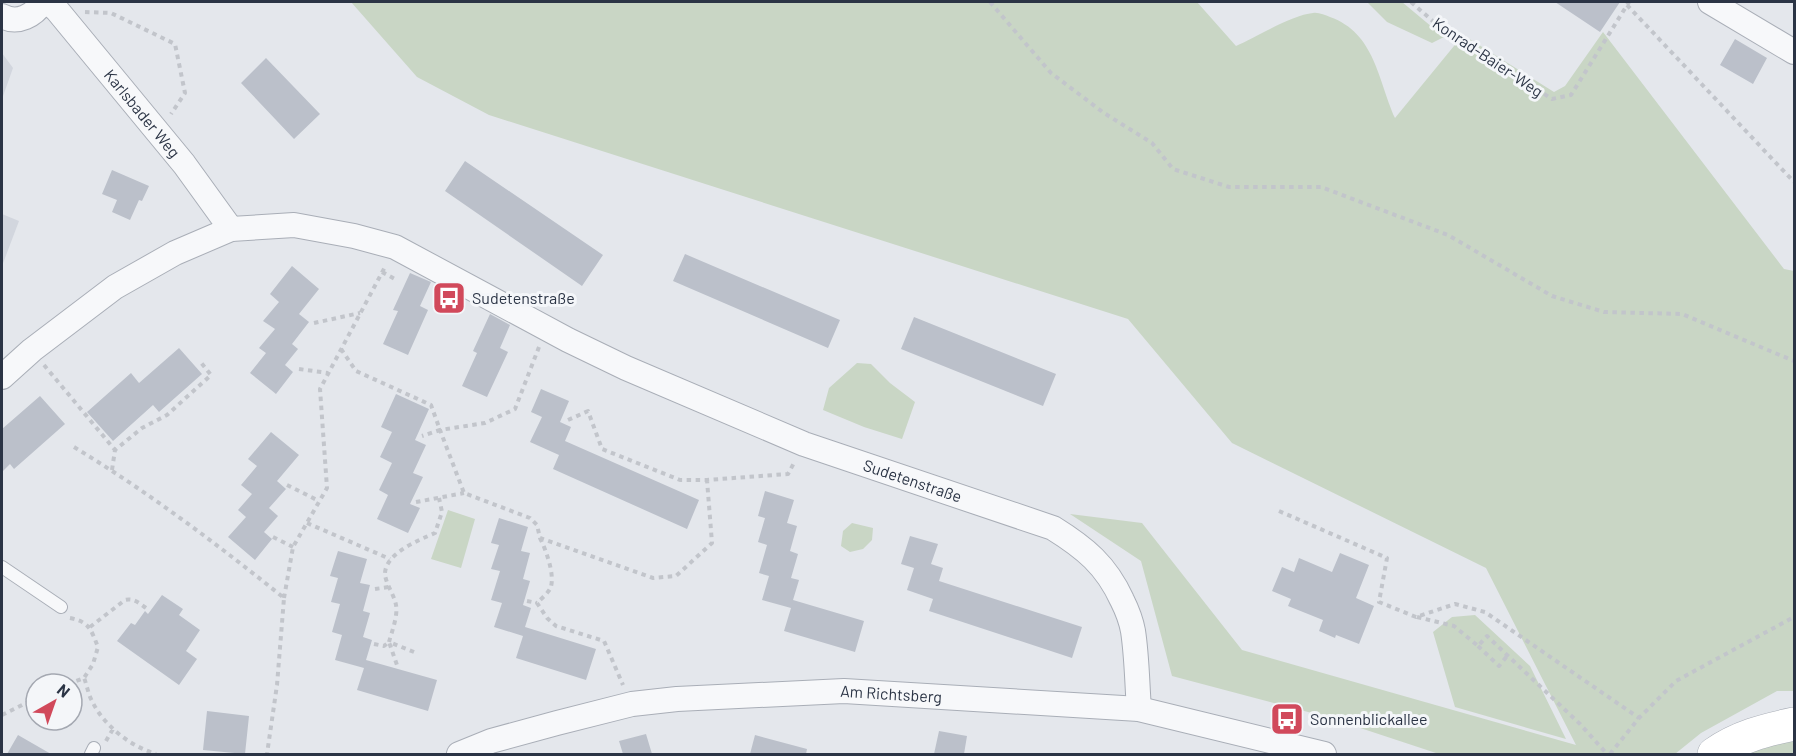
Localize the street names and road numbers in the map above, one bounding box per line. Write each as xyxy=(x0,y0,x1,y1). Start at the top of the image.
street label: Konrad-Baier-Weg xyxy=(1429,13,1547,101)
street label: Karlsbader Weg xyxy=(101,65,185,161)
street label: Sudetenstraße xyxy=(861,455,965,506)
street label: Am Richtsberg xyxy=(840,681,943,706)

